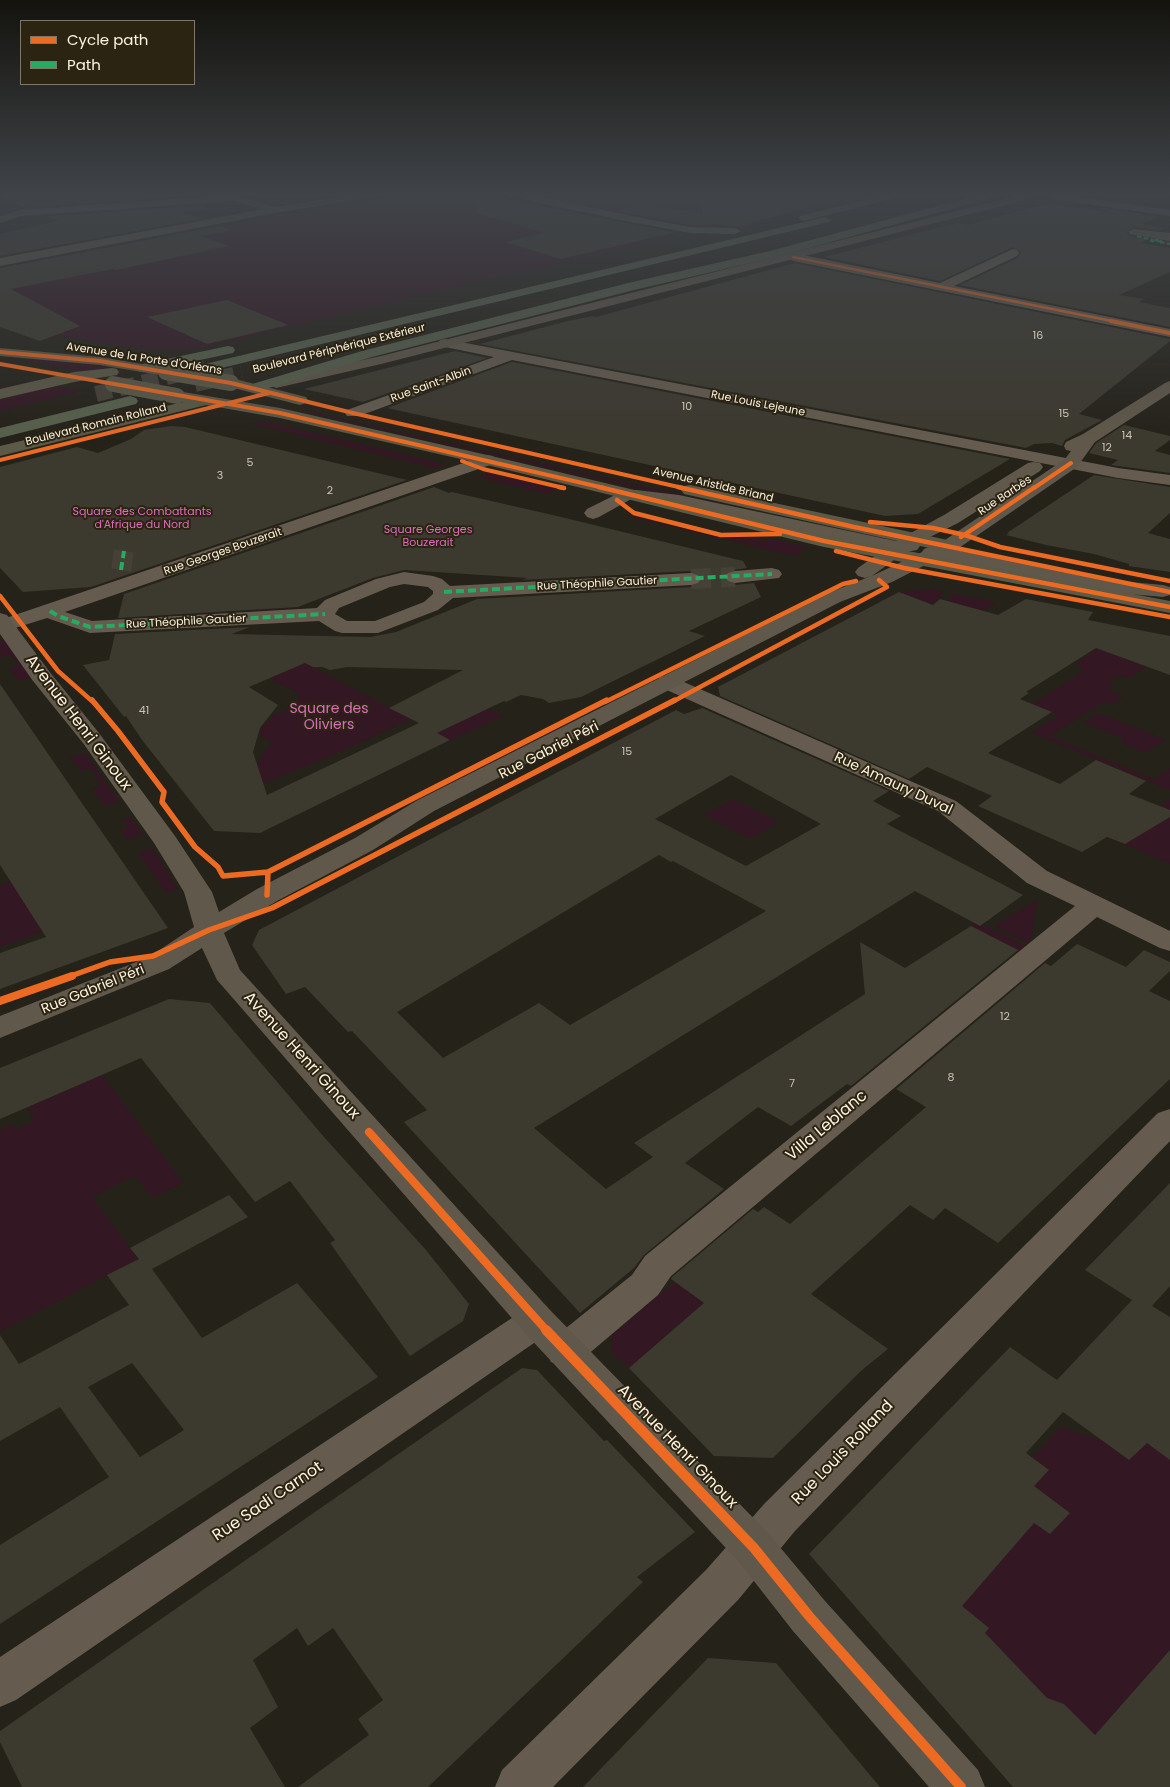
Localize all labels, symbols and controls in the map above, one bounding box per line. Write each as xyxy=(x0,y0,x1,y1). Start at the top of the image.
legend xyxy=(20,20,195,85)
text: Cycle path xyxy=(67,29,148,50)
text: Path xyxy=(67,54,101,75)
street label: Boulevard Périphérique Extérieur xyxy=(251,321,427,377)
house number: 16 xyxy=(1033,329,1043,343)
street label: Avenue de la Porte d'Orléans xyxy=(65,340,223,378)
street label: Rue Saint-Albin xyxy=(389,364,473,406)
street label: Rue Louis Lejeune xyxy=(710,388,806,420)
house number: 10 xyxy=(682,400,692,414)
street label: Boulevard Romain Rolland xyxy=(24,401,168,449)
house number: 15 xyxy=(1059,407,1069,421)
house number: 14 xyxy=(1122,429,1132,443)
house number: 12 xyxy=(1102,441,1112,455)
house number: 5 xyxy=(247,456,253,470)
street label: Avenue Aristide Briand xyxy=(651,465,775,505)
house number: 3 xyxy=(217,469,223,483)
street label: Rue Barbès xyxy=(976,473,1034,519)
house number: 2 xyxy=(327,484,333,498)
park label: Square des Combattants d'Afrique du Nord xyxy=(72,505,212,531)
park label: Square Georges Bouzerait xyxy=(384,523,472,549)
street label: Rue Georges Bouzerait xyxy=(162,526,284,578)
street label: Rue Théophile Gautier xyxy=(536,574,658,594)
street label: Rue Théophile Gautier xyxy=(125,612,247,632)
street label: Avenue Henri Ginoux xyxy=(21,652,135,794)
park label: Square des Oliviers xyxy=(289,701,369,734)
house number: 41 xyxy=(139,704,149,718)
street label: Rue Gabriel Péri xyxy=(496,719,602,783)
house number: 15 xyxy=(622,745,632,759)
street label: Rue Amaury Duval xyxy=(831,749,955,819)
street label: Rue Gabriel Péri xyxy=(39,962,147,1018)
street label: Avenue Henri Ginoux xyxy=(239,988,363,1124)
house number: 12 xyxy=(1000,1010,1010,1024)
house number: 8 xyxy=(948,1071,954,1085)
house number: 7 xyxy=(789,1077,795,1091)
street label: Villa Leblanc xyxy=(783,1086,871,1166)
street label: Avenue Henri Ginoux xyxy=(613,1381,741,1513)
street label: Rue Louis Rolland xyxy=(788,1397,898,1509)
street label: Rue Sadi Carnot xyxy=(209,1458,327,1546)

